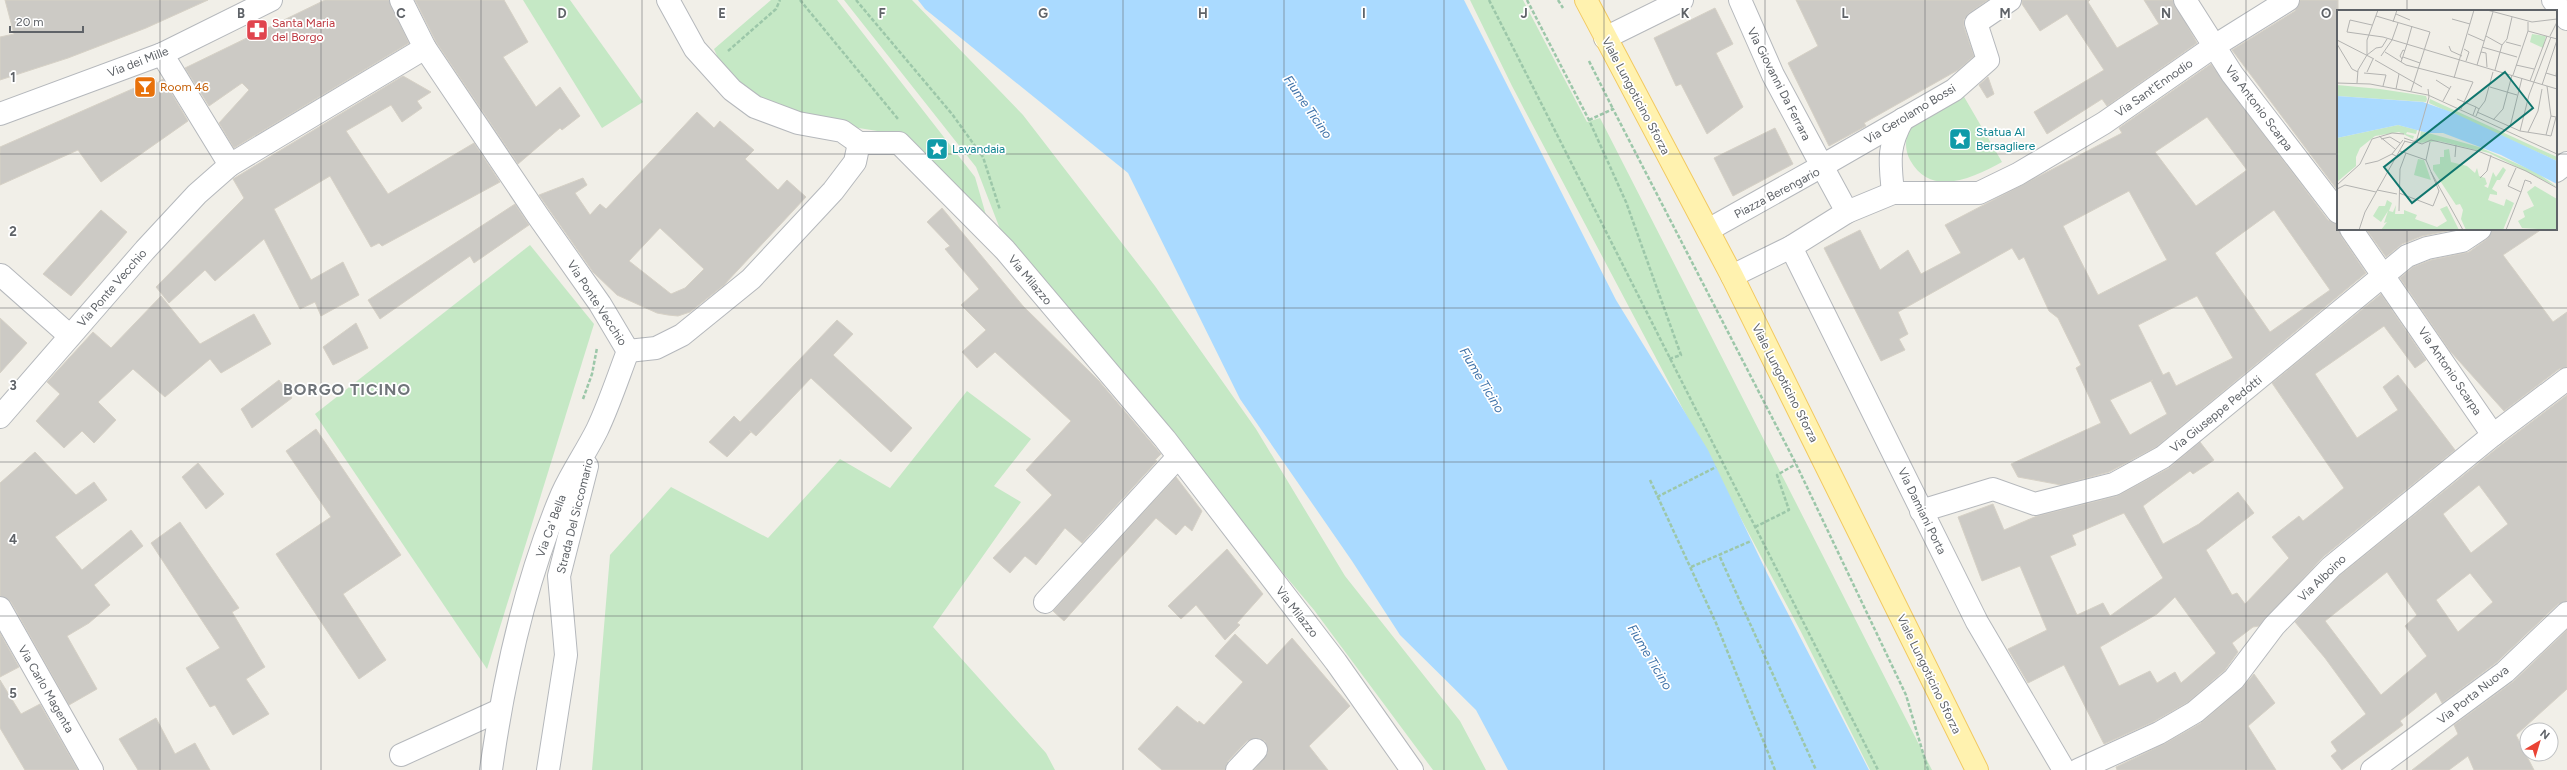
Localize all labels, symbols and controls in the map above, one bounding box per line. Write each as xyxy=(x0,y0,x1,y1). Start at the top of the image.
text: B xyxy=(237,6,245,21)
text: C xyxy=(396,6,406,21)
text: D xyxy=(557,6,567,21)
text: E xyxy=(718,6,726,21)
text: F xyxy=(878,6,886,21)
text: G xyxy=(1038,6,1048,21)
text: H xyxy=(1198,6,1208,21)
text: I xyxy=(1362,6,1366,21)
text: J xyxy=(1520,6,1528,21)
text: K xyxy=(1681,6,1690,21)
text: L xyxy=(1842,6,1849,21)
text: M xyxy=(1999,6,2011,21)
text: N xyxy=(2161,6,2171,21)
text: O xyxy=(2321,6,2331,21)
scale bar xyxy=(10,8,83,34)
inset map xyxy=(2337,10,2557,230)
text: 20 m xyxy=(16,15,44,29)
place label: Santa Maria del Borgo xyxy=(272,16,335,44)
pharmacy icon: Santa Maria del Borgo xyxy=(244,17,270,43)
street label: Via Giovanni Da Ferrara xyxy=(1744,25,1814,143)
street label: Viale Lungoticino Sforza xyxy=(1599,35,1673,157)
street label: Via dei Mille xyxy=(105,44,171,80)
street label: Via Sant'Ennodio xyxy=(2112,56,2196,120)
street label: Via Antonio Scarpa xyxy=(2222,63,2296,153)
text: 1 xyxy=(10,70,16,85)
water label: Fiume Ticino xyxy=(1281,72,1336,142)
bar icon: Room 46 xyxy=(132,74,158,100)
place label: Room 46 xyxy=(160,80,209,94)
street label: Via Gerolamo Bossi xyxy=(1862,81,1958,147)
place label: Statua Al Bersagliere xyxy=(1976,125,2036,153)
place icon: Statua Al Bersagliere xyxy=(1947,126,1973,152)
place icon: Lavandaia xyxy=(924,136,950,162)
place label: Lavandaia xyxy=(952,142,1005,156)
street label: Piazza Berengario xyxy=(1732,165,1822,221)
text: 2 xyxy=(9,224,17,239)
street label: Via Ponte Vecchio xyxy=(74,246,150,330)
street label: Via Milazzo xyxy=(1005,252,1055,308)
street label: Via Ponte Vecchio xyxy=(564,258,630,348)
street label: Viale Lungoticino Sforza xyxy=(1749,321,1821,445)
street label: Via Antonio Scarpa xyxy=(2415,324,2485,418)
water label: Fiume Ticino xyxy=(1457,345,1508,416)
street label: Via Giuseppe Pedotti xyxy=(2167,373,2265,455)
text: 3 xyxy=(9,378,17,393)
district label: BORGO TICINO xyxy=(283,380,411,399)
street label: Strada Del Siccomario xyxy=(554,457,596,575)
street label: Via Damiani Porta xyxy=(1895,465,1949,557)
street label: Via Ca' Bella xyxy=(533,493,569,559)
text: 4 xyxy=(9,532,17,547)
street label: Via Alboino xyxy=(2295,552,2349,604)
street label: Via Milazzo xyxy=(1273,584,1321,640)
street label: Viale Lungoticino Sforza xyxy=(1894,612,1964,736)
water label: Fiume Ticino xyxy=(1625,622,1676,693)
street label: Via Carlo Magenta xyxy=(15,643,77,735)
street label: Via Porta Nuova xyxy=(2435,663,2511,727)
text: 5 xyxy=(9,686,17,701)
north arrow xyxy=(2519,722,2559,762)
text: N xyxy=(2537,727,2552,742)

